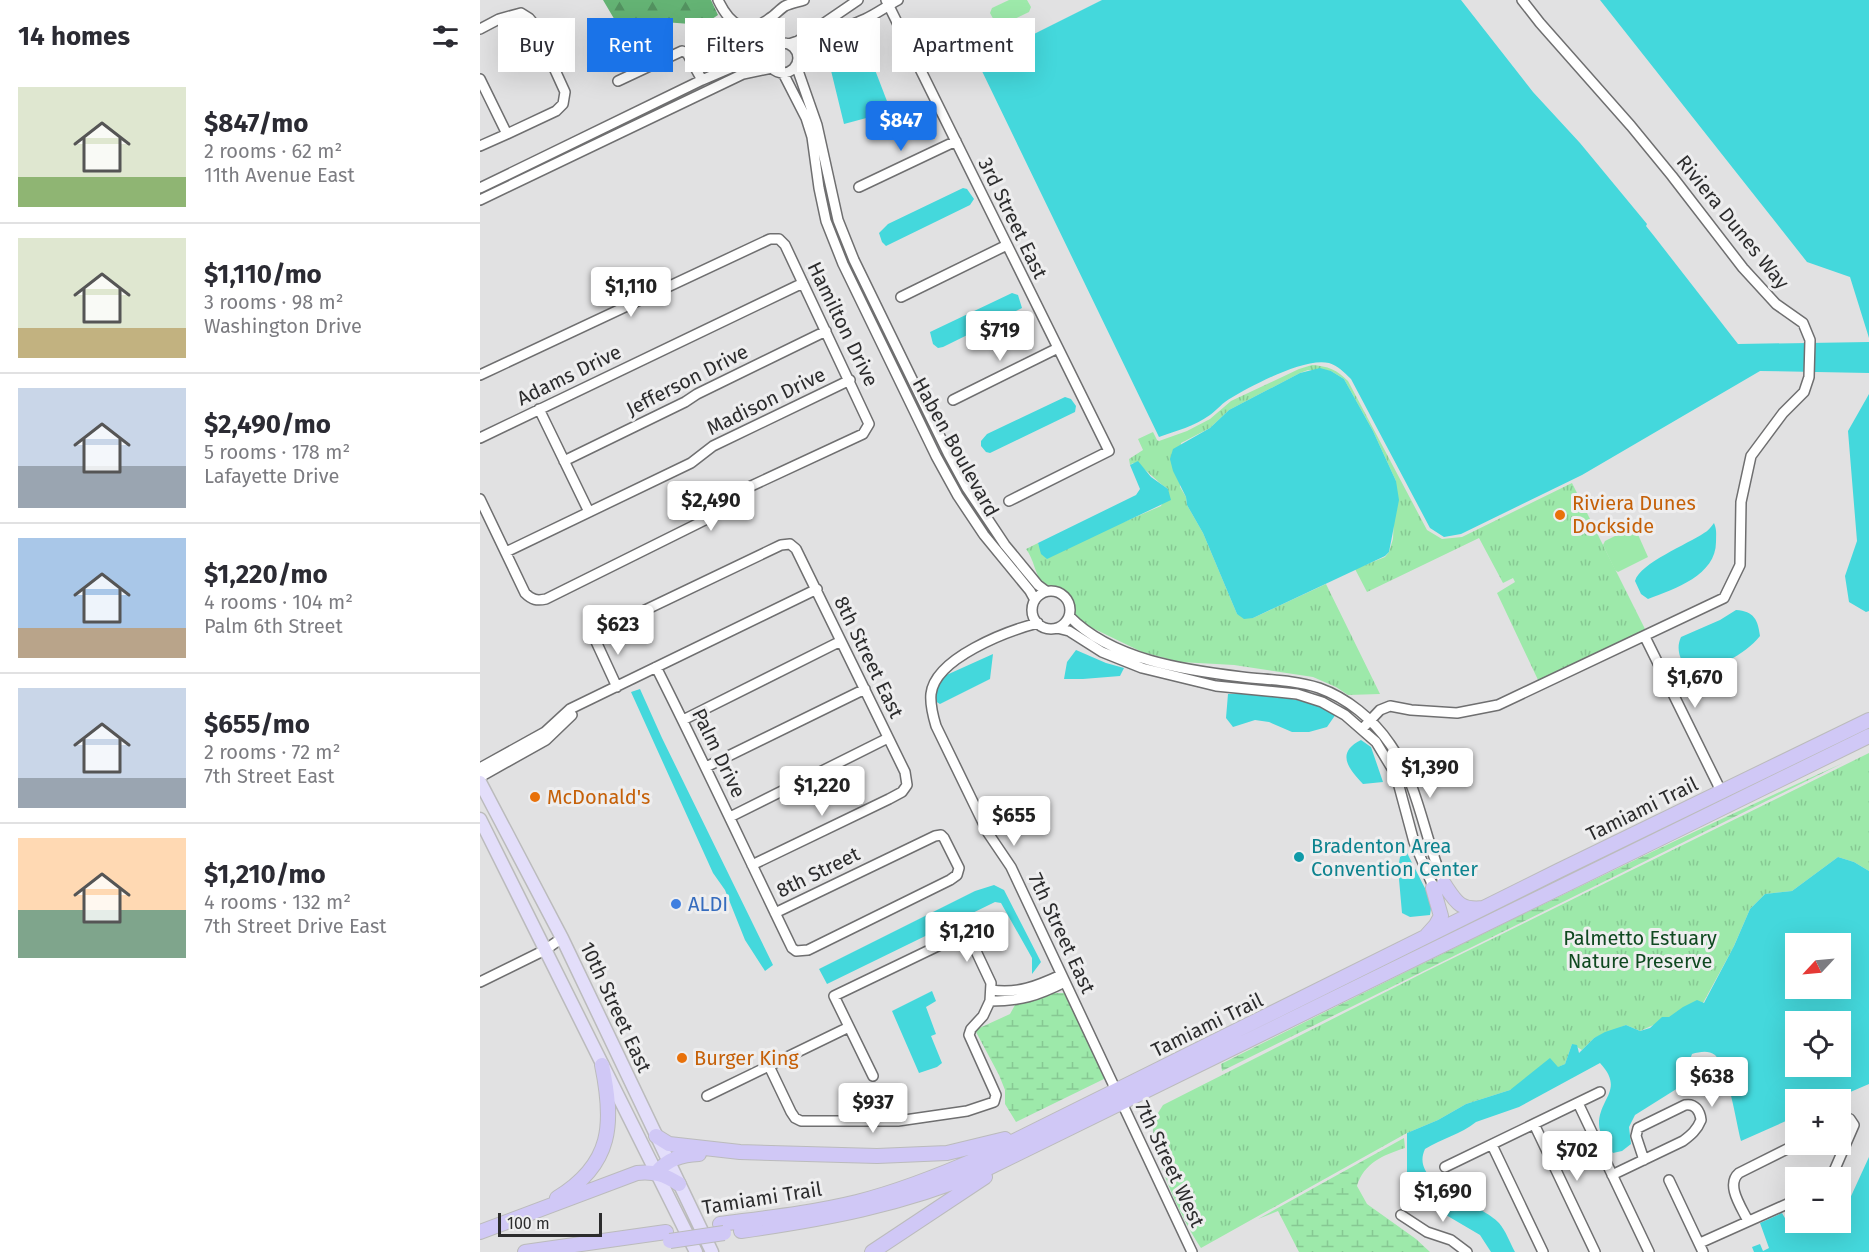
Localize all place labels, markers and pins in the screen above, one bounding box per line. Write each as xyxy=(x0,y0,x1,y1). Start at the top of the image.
pin: $847 xyxy=(865,101,937,152)
pin: $1,110 xyxy=(582,267,680,318)
pin: $719 xyxy=(964,311,1036,362)
pin: $2,490 xyxy=(662,481,760,532)
place label: Riviera Dunes Dockside xyxy=(1572,491,1696,538)
marker: Riviera Dunes Dockside xyxy=(1553,508,1567,522)
pin: $623 xyxy=(582,605,654,656)
pin: $1,670 xyxy=(1646,658,1744,709)
pin: $1,390 xyxy=(1381,748,1479,799)
pin: $1,220 xyxy=(773,766,871,817)
place label: McDonald's xyxy=(547,785,650,809)
marker: McDonald's xyxy=(528,790,542,804)
pin: $655 xyxy=(978,796,1050,847)
place label: Bradenton Area Convention Center xyxy=(1311,834,1478,881)
marker: Bradenton Area Convention Center xyxy=(1292,850,1306,864)
place label: ALDI xyxy=(688,892,728,916)
marker: ALDI xyxy=(669,897,683,911)
pin: $1,210 xyxy=(918,912,1016,963)
place label: Burger King xyxy=(694,1046,799,1070)
marker: Burger King xyxy=(675,1051,689,1065)
pin: $638 xyxy=(1676,1057,1748,1108)
pin: $937 xyxy=(837,1083,909,1134)
pin: $702 xyxy=(1541,1131,1613,1182)
pin: $1,690 xyxy=(1394,1172,1492,1223)

